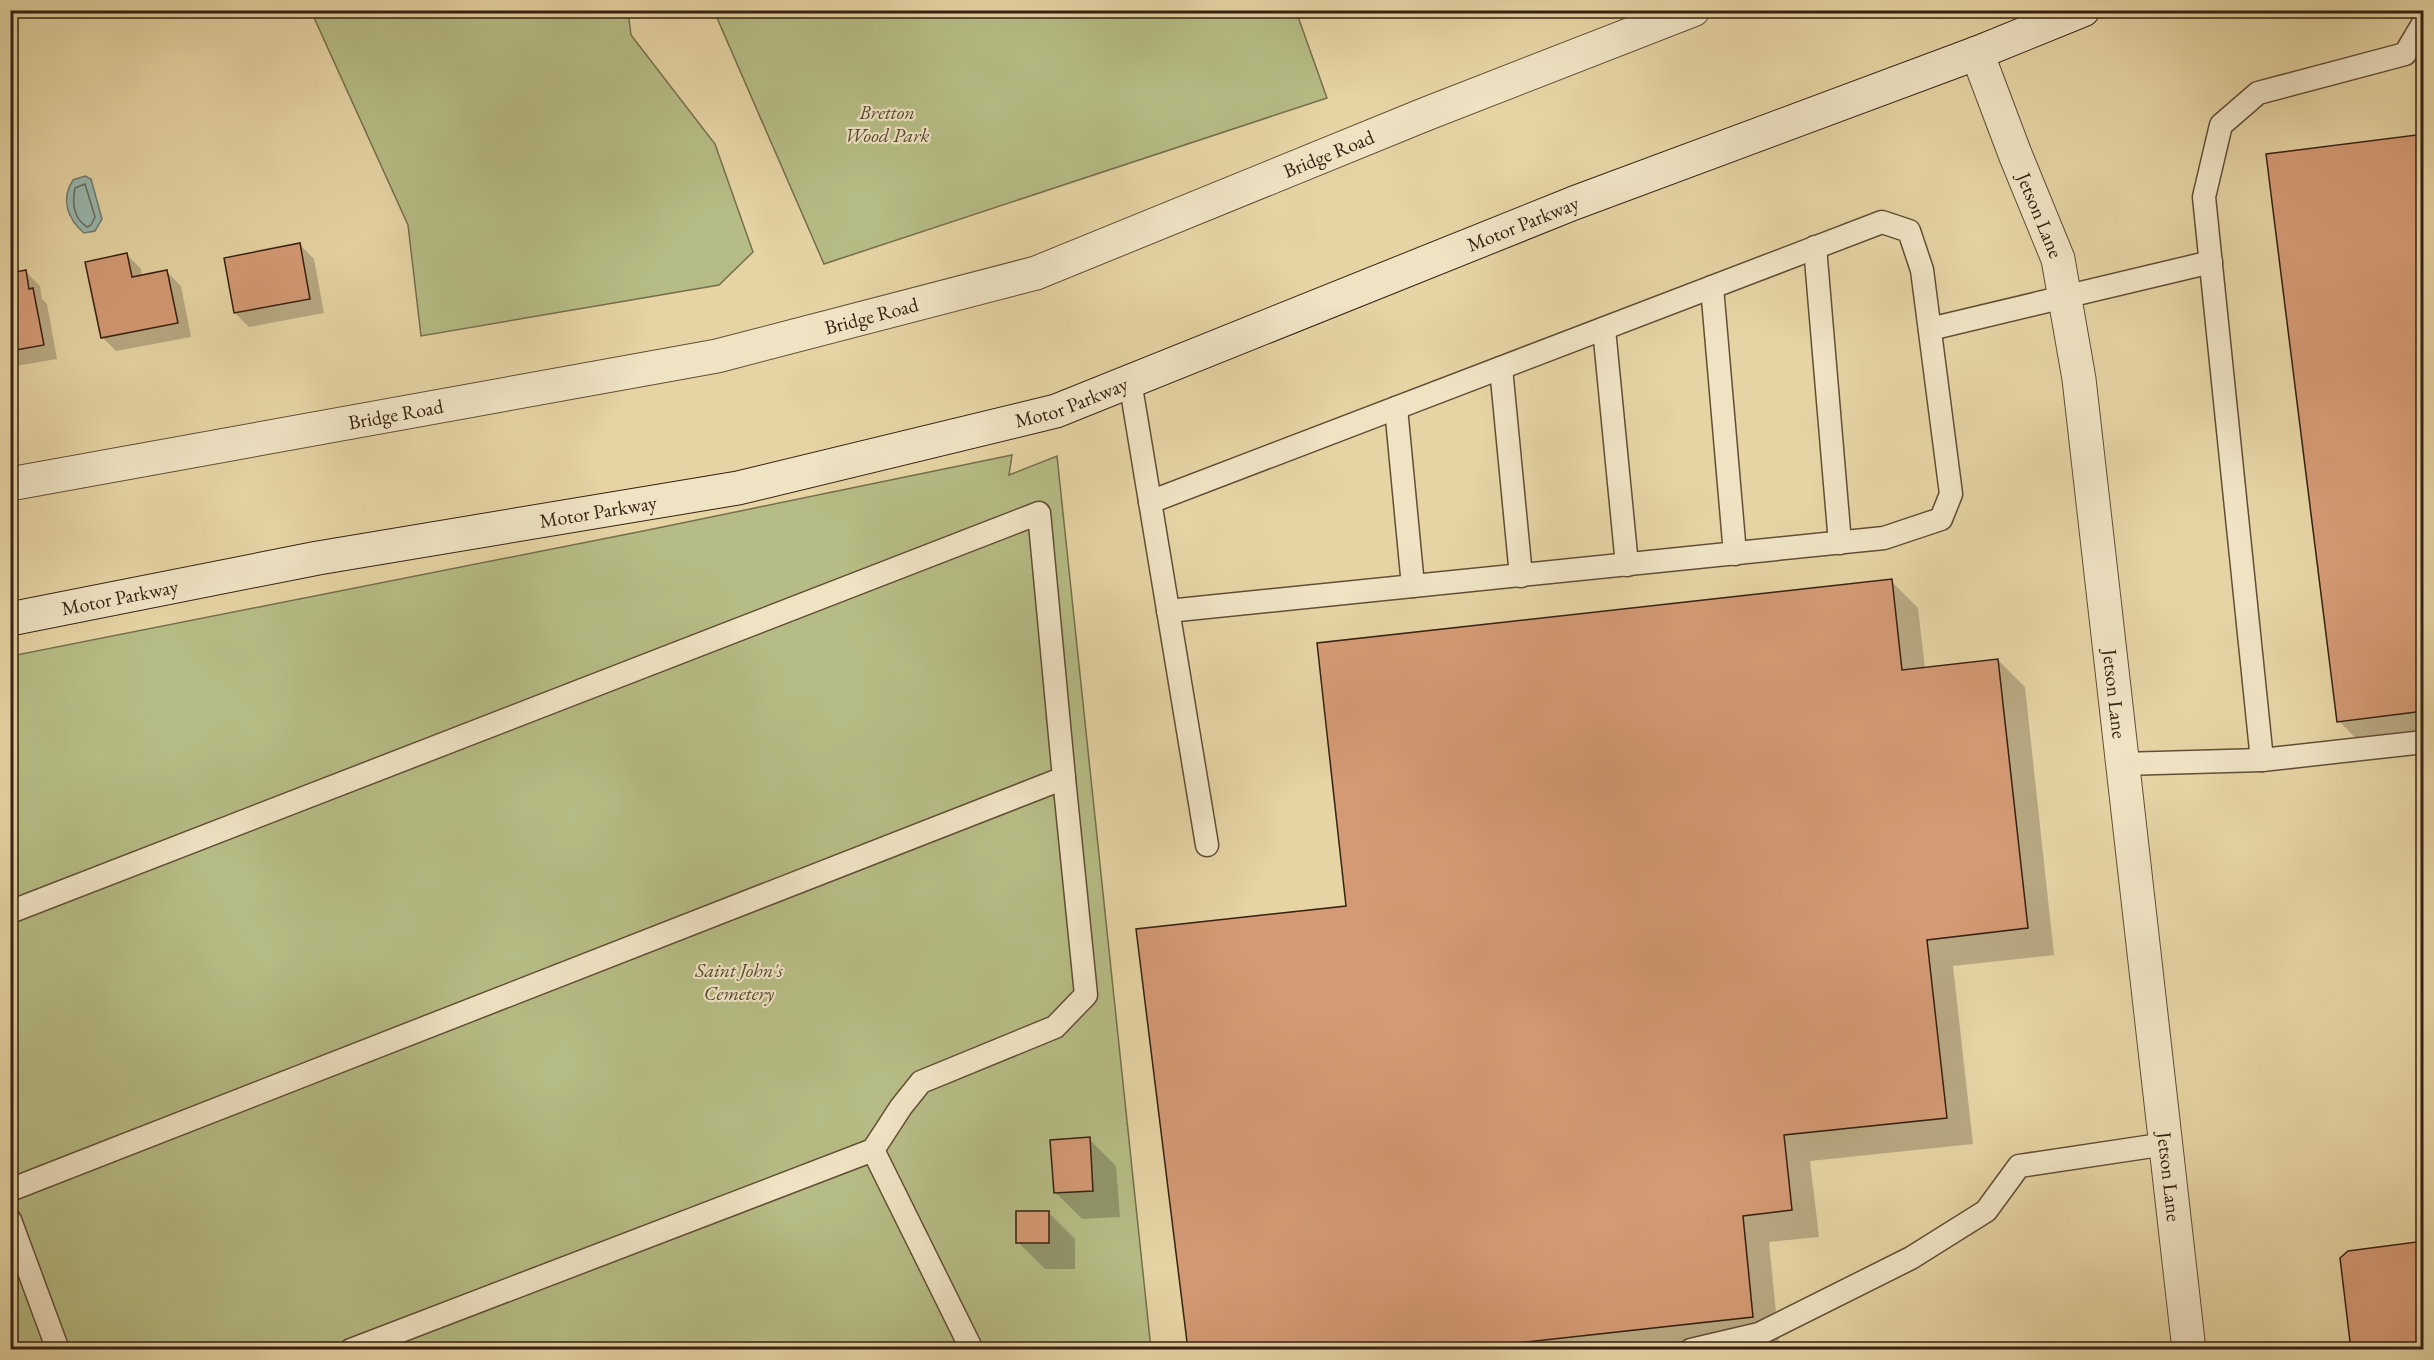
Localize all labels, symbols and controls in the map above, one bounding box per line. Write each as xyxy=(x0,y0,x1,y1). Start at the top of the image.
park label: Bretton Wood Park xyxy=(844,99,930,148)
street label: Bridge Road xyxy=(1279,123,1379,184)
street label: Jetson Lane xyxy=(2010,167,2069,262)
street label: Motor Parkway xyxy=(1463,189,1583,258)
street label: Bridge Road xyxy=(822,291,922,340)
street label: Motor Parkway xyxy=(1012,370,1132,434)
street label: Bridge Road xyxy=(346,393,446,435)
street label: Motor Parkway xyxy=(538,489,659,534)
street label: Motor Parkway xyxy=(59,573,181,622)
street label: Jetson Lane xyxy=(2096,646,2133,740)
park label: Saint John's Cemetery xyxy=(694,957,783,1006)
street label: Jetson Lane xyxy=(2151,1129,2187,1223)

